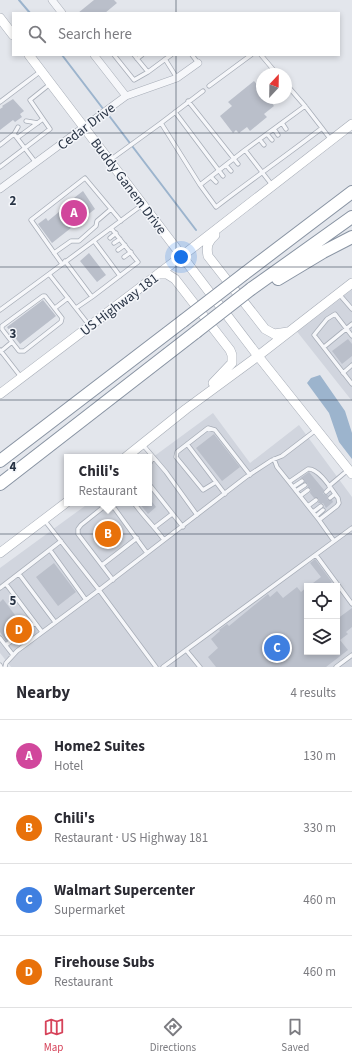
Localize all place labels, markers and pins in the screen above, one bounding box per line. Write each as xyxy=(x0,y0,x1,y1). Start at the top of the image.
pin: A xyxy=(61,198,87,228)
pin: B xyxy=(95,519,121,549)
pin: D xyxy=(6,615,32,645)
pin: C xyxy=(264,633,290,663)

